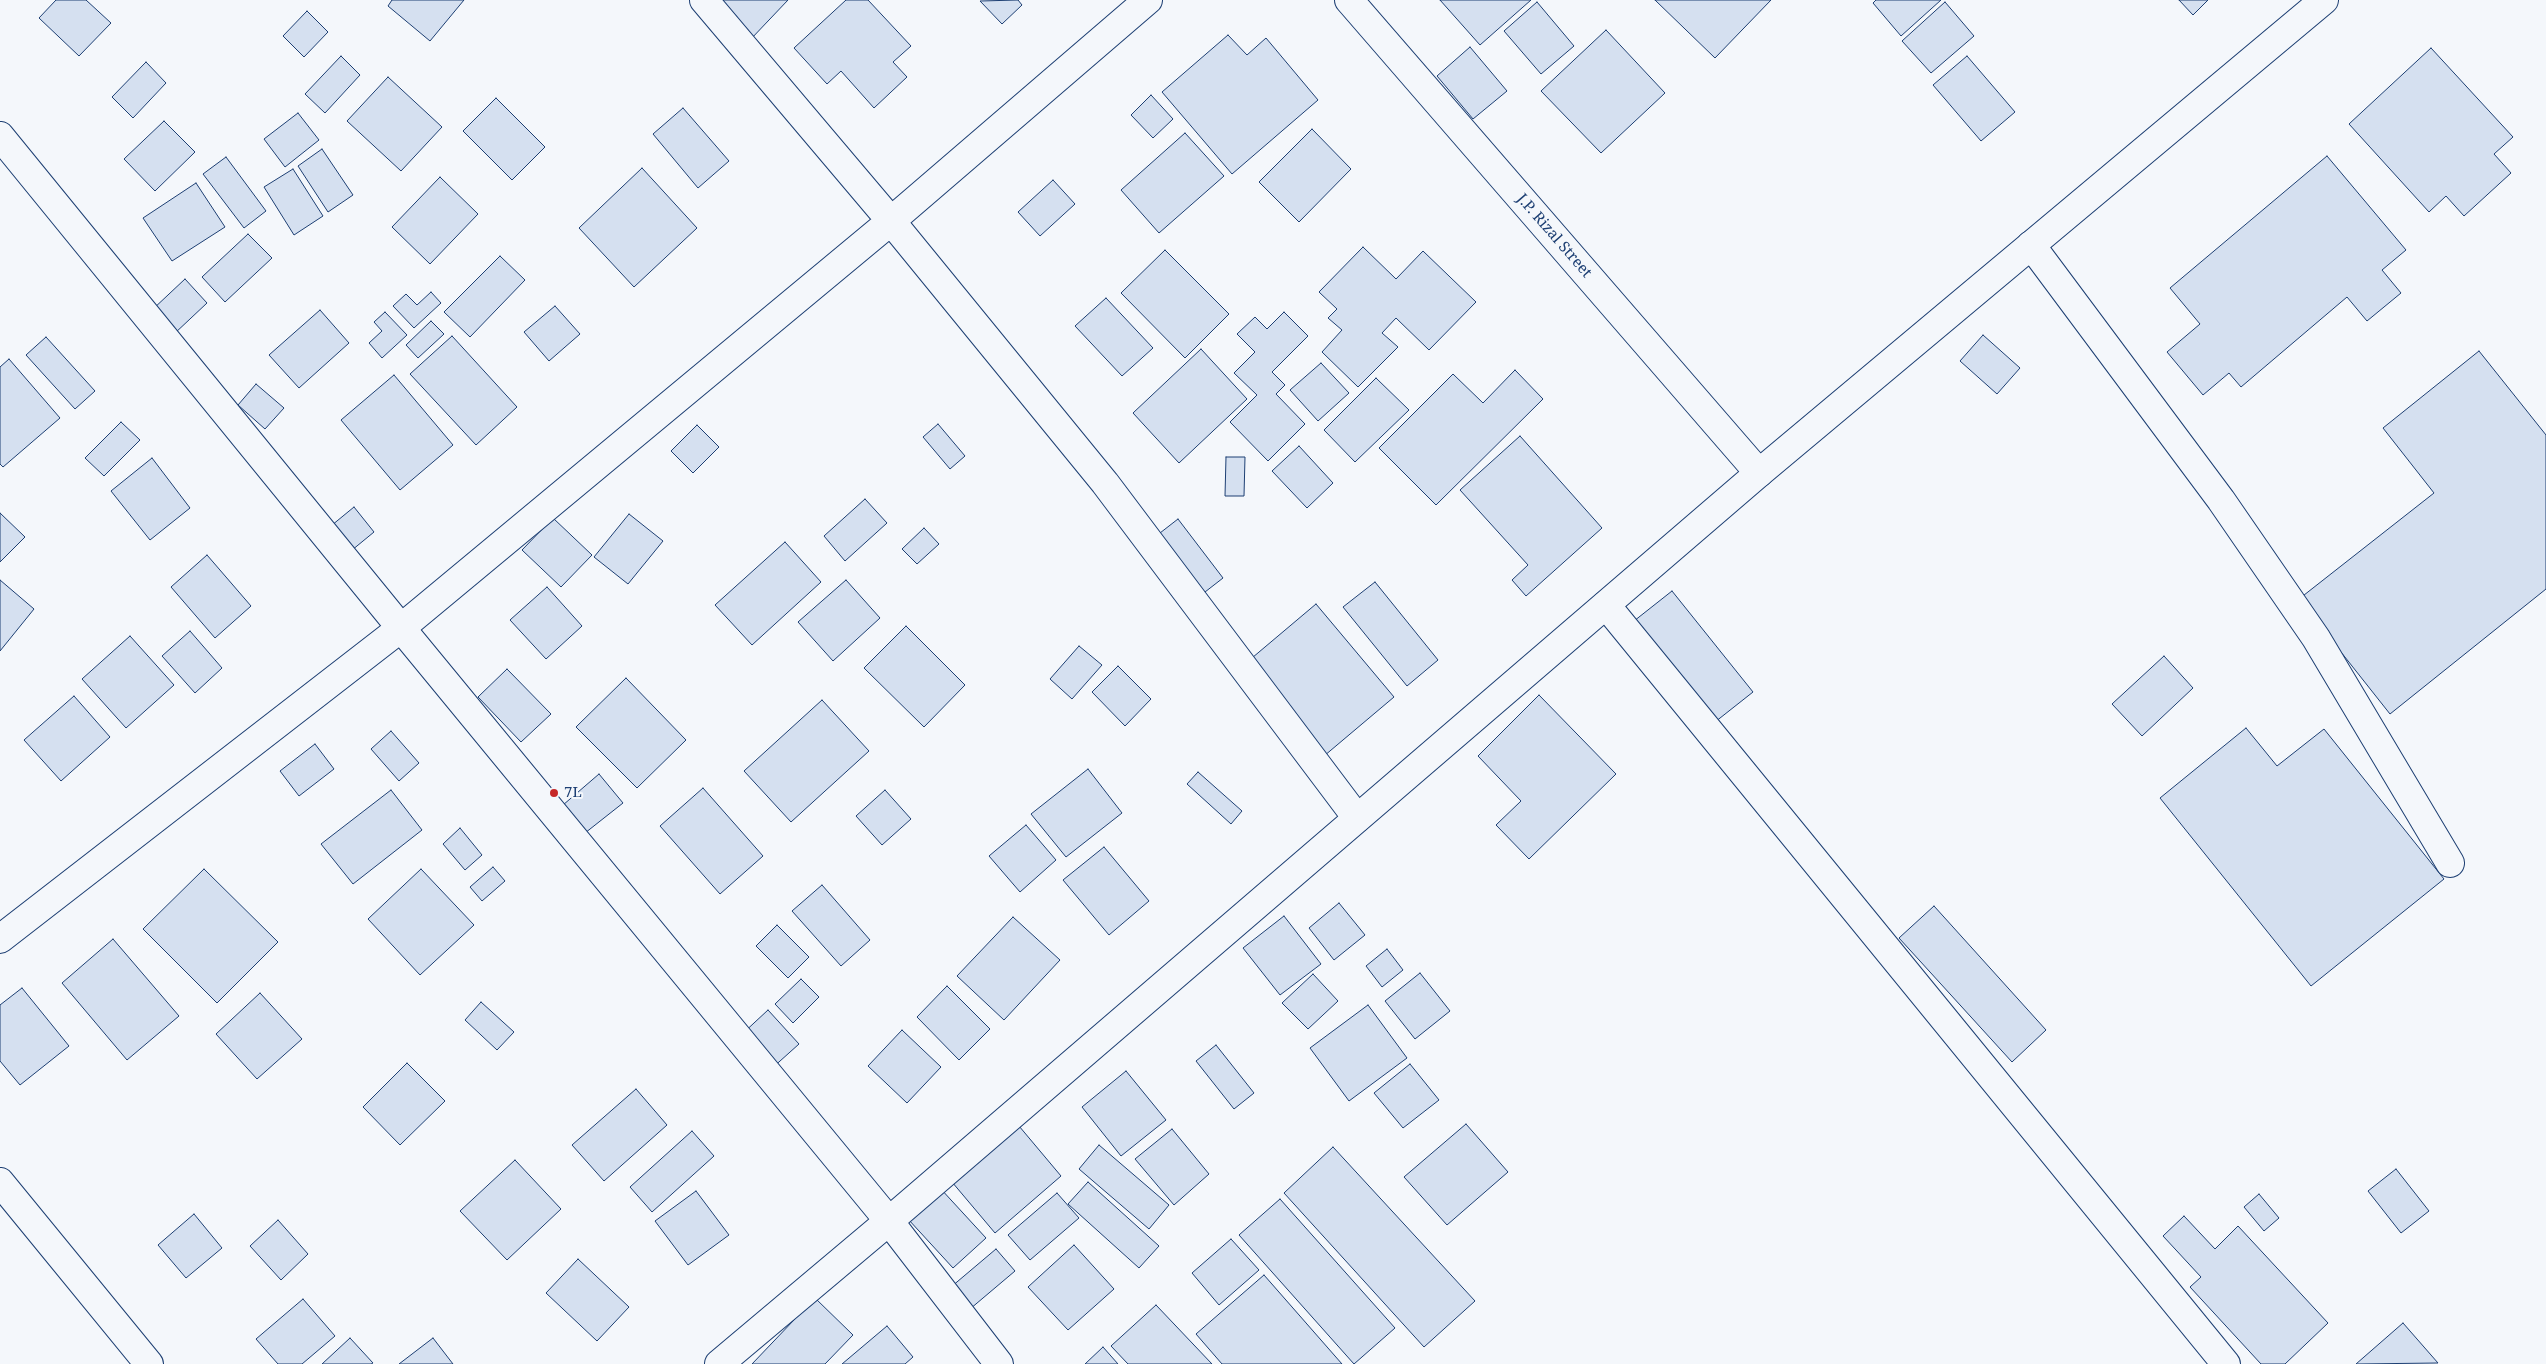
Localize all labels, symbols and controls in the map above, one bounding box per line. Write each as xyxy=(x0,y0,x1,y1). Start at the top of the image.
street label: J.P. Rizal Street xyxy=(1513,190,1595,282)
place label: 7L xyxy=(564,784,582,802)
marker: 7L xyxy=(548,787,560,799)

